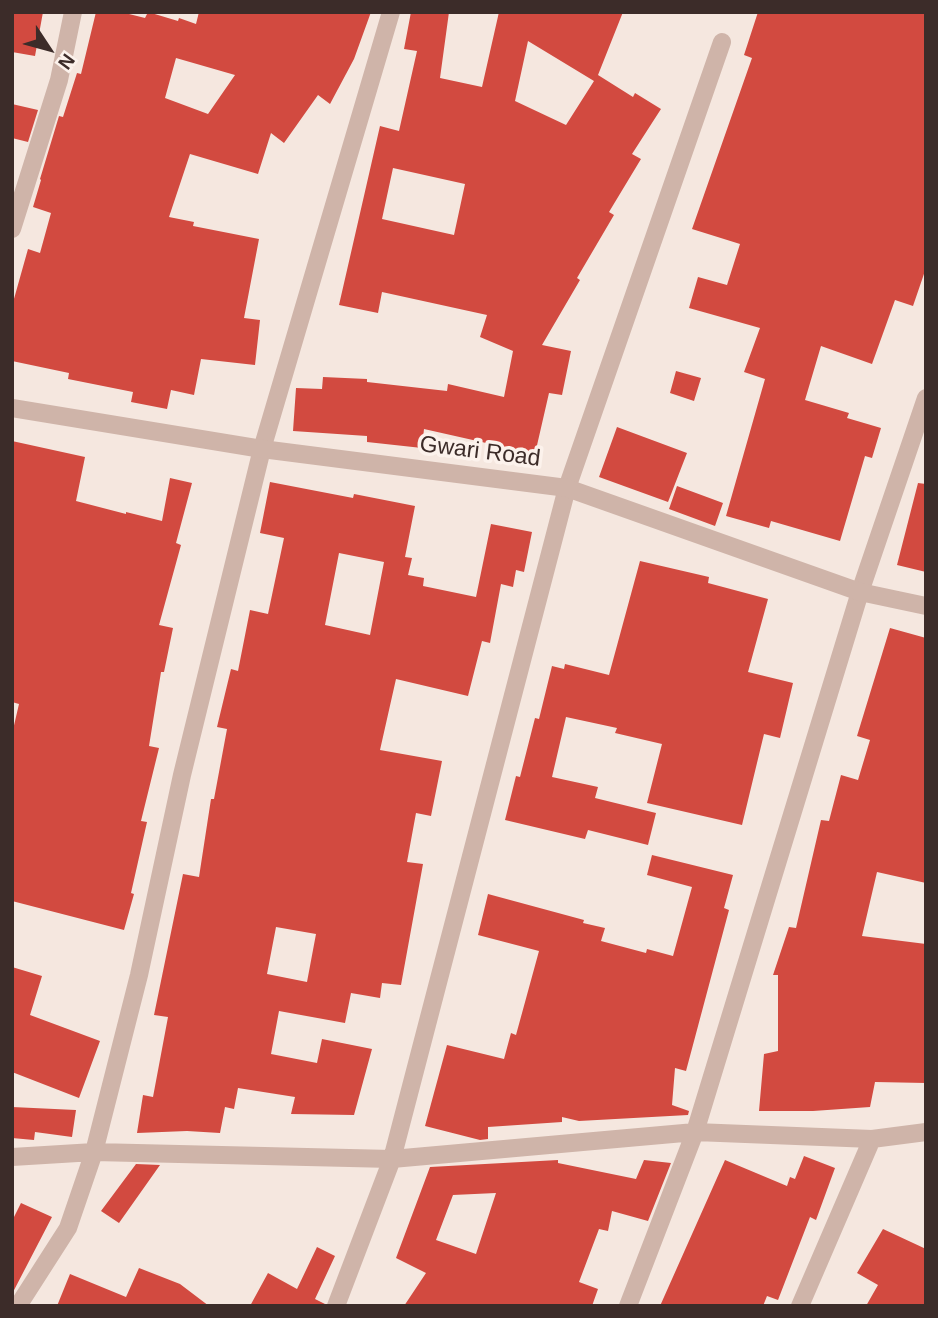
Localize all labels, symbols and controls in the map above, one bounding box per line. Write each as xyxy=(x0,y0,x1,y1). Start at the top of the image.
north arrow xyxy=(14,14,84,84)
text: N xyxy=(54,50,79,73)
street label: Gwari Road xyxy=(418,431,542,473)

